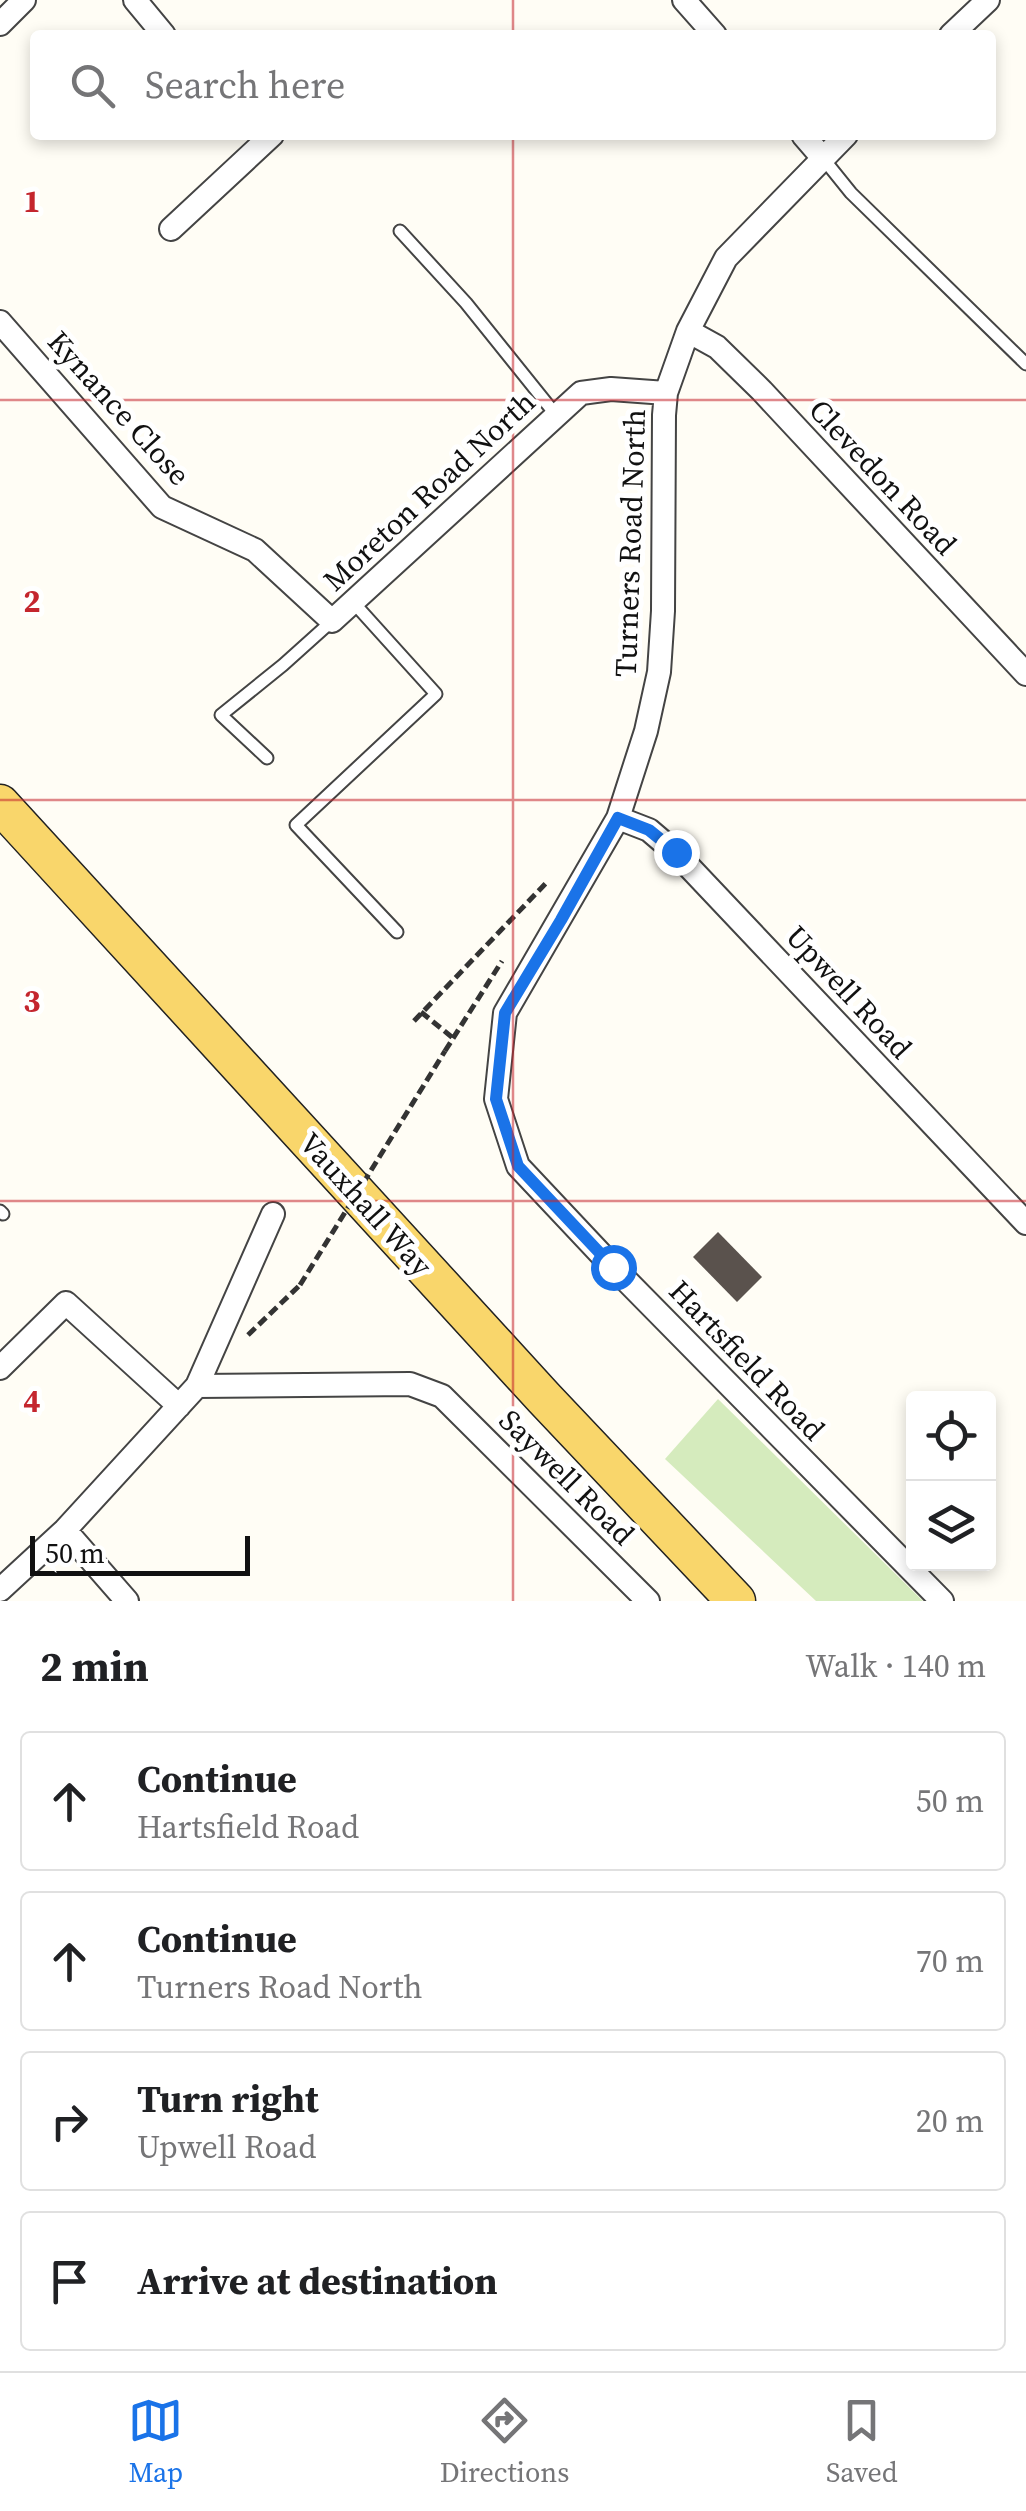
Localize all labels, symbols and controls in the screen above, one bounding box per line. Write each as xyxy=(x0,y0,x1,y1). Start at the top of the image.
search box xyxy=(30,30,996,140)
icon: search xyxy=(65,58,120,113)
text: Search here xyxy=(145,59,345,111)
text: 1 xyxy=(23,179,41,223)
street label: Kynance Close xyxy=(39,322,199,494)
street label: Moreton Road North xyxy=(314,382,544,600)
street label: Clevedon Road xyxy=(800,390,966,564)
street label: Turners Road North xyxy=(605,409,655,677)
text: 2 xyxy=(23,579,41,623)
route end xyxy=(654,830,700,876)
street label: Upwell Road xyxy=(777,916,921,1068)
text: 3 xyxy=(23,979,41,1023)
street label: Vauxhall Way xyxy=(290,1123,442,1285)
route start xyxy=(591,1245,637,1291)
street label: Hartsfield Road xyxy=(660,1271,834,1449)
text: 4 xyxy=(23,1379,41,1423)
map controls xyxy=(906,1391,996,1571)
button: locate xyxy=(906,1391,996,1481)
street label: Saywell Road xyxy=(490,1400,644,1554)
button: layers xyxy=(906,1481,996,1571)
scale bar xyxy=(30,1531,250,1576)
text: 50 m xyxy=(45,1534,105,1572)
text: 2 min xyxy=(40,1637,149,1695)
text: Walk · 140 m xyxy=(805,1644,986,1688)
text: Continue xyxy=(137,1753,297,1805)
icon: ahead xyxy=(42,1774,97,1829)
text: 50 m xyxy=(916,1779,984,1823)
text: Hartsfield Road xyxy=(137,1805,359,1849)
text: Continue xyxy=(137,1913,297,1965)
icon: ahead xyxy=(42,1934,97,1989)
text: 70 m xyxy=(916,1939,984,1983)
text: Turners Road North xyxy=(137,1965,423,2009)
text: Turn right xyxy=(137,2073,319,2125)
icon: right xyxy=(42,2094,97,2149)
text: 20 m xyxy=(916,2099,984,2143)
text: Upwell Road xyxy=(137,2125,317,2169)
icon: arrive xyxy=(42,2254,97,2309)
text: Arrive at destination xyxy=(137,2255,498,2307)
tab: Map xyxy=(128,2393,183,2491)
tab: Directions xyxy=(440,2393,569,2491)
tab: Saved xyxy=(826,2393,898,2491)

